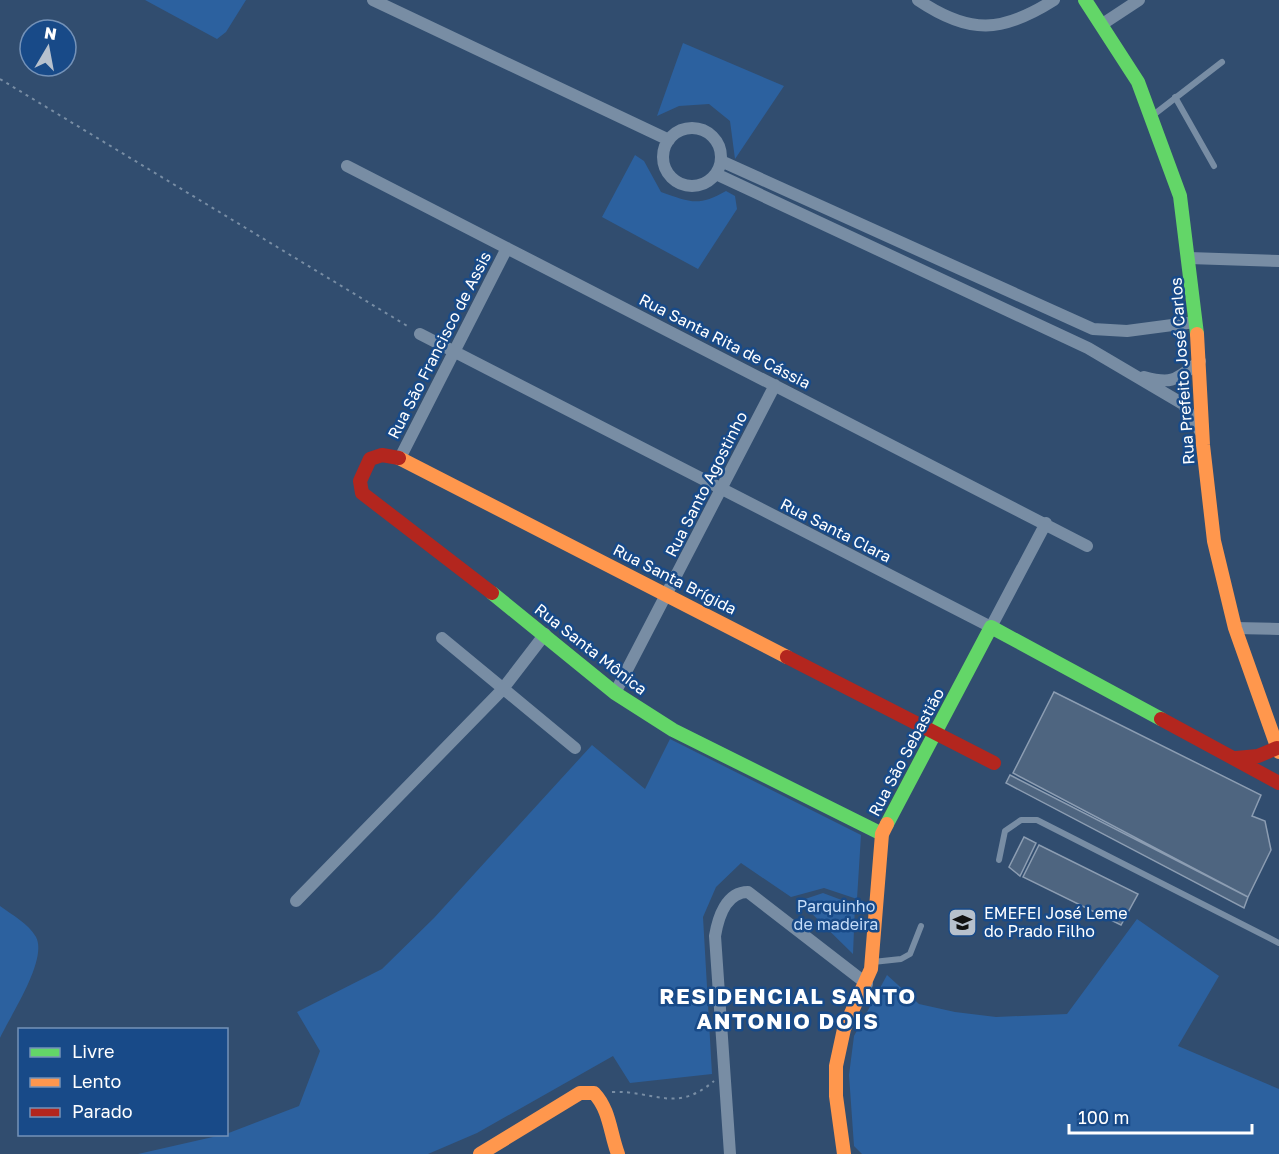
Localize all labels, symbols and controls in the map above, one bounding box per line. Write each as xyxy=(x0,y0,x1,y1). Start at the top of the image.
north arrow xyxy=(18,18,78,78)
text: N xyxy=(43,22,58,44)
street label: Rua São Francisco de Assis xyxy=(383,248,495,442)
street label: Rua Prefeito José Carlos xyxy=(1165,277,1199,465)
street label: Rua Santa Rita de Cássia xyxy=(636,289,814,393)
street label: Rua Santo Agostinho xyxy=(661,408,751,560)
street label: Rua Santa Clara xyxy=(777,493,895,567)
street label: Rua Santa Brígida xyxy=(610,539,740,619)
street label: Rua Santa Mônica xyxy=(531,599,651,699)
street label: Rua São Sebastião xyxy=(864,684,948,820)
park label: Parquinho de madeira xyxy=(794,896,878,934)
place label: EMEFEI José Leme do Prado Filho xyxy=(984,903,1128,941)
school or university icon: EMEFEI José Leme do Prado Filho xyxy=(947,906,979,938)
district label: RESIDENCIAL SANTO ANTONIO DOIS xyxy=(659,982,917,1034)
legend xyxy=(18,1028,228,1136)
text: Livre xyxy=(72,1040,114,1062)
text: Lento xyxy=(72,1070,121,1092)
scale bar xyxy=(1069,1097,1252,1135)
text: Parado xyxy=(72,1100,133,1122)
text: 100 m xyxy=(1078,1106,1129,1128)

